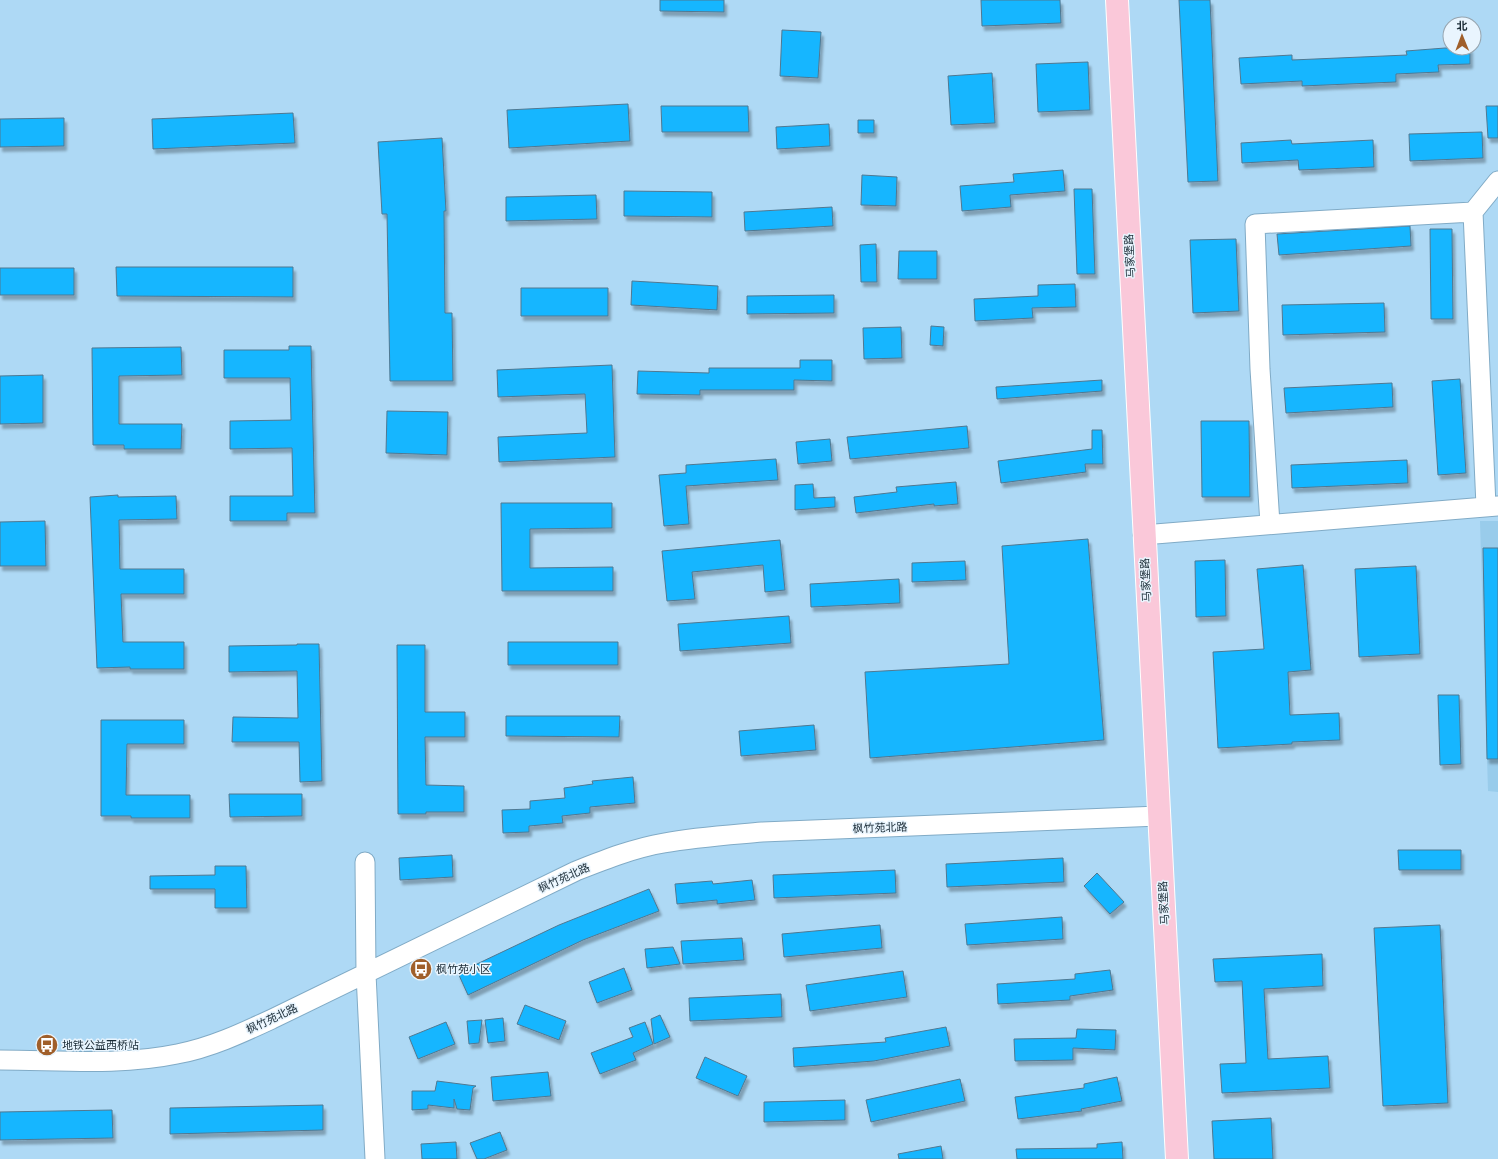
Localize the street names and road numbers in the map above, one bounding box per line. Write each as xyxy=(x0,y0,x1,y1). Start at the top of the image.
street label: 马家堡路 xyxy=(1122,234,1138,278)
street label: 马家堡路 xyxy=(1138,558,1154,602)
street label: 枫竹苑北路 xyxy=(852,821,908,835)
street label: 枫竹苑北路 xyxy=(536,861,592,895)
street label: 马家堡路 xyxy=(1156,881,1172,925)
street label: 枫竹苑北路 xyxy=(244,1001,300,1037)

